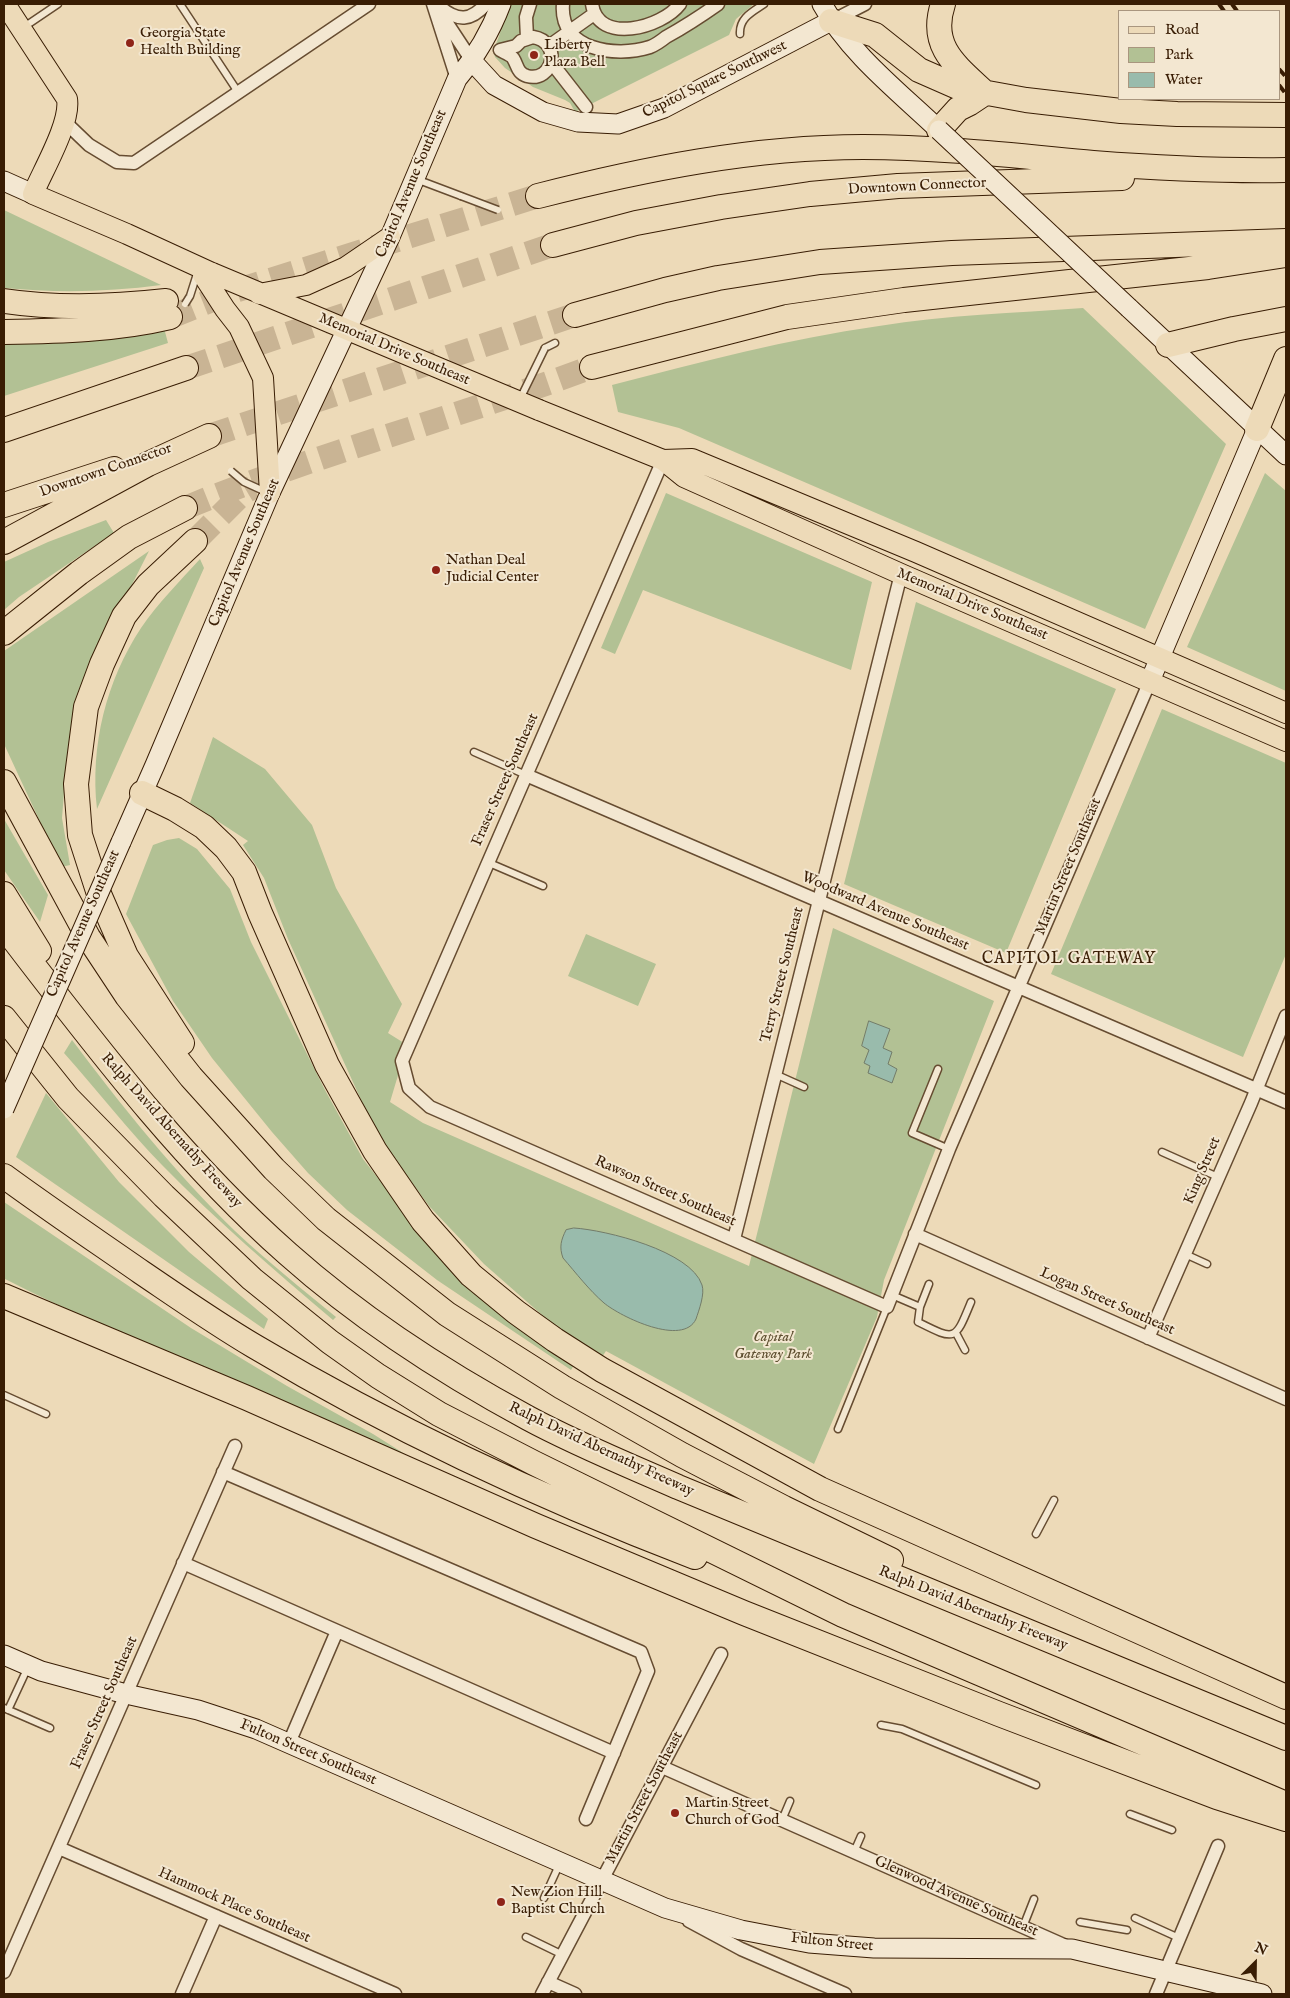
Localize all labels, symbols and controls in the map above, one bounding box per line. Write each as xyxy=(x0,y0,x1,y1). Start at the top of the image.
legend xyxy=(1118,10,1280,100)
text: Road xyxy=(1165,20,1199,39)
place label: Georgia State Health Building xyxy=(140,25,240,60)
marker: Georgia State Health Building xyxy=(124,37,136,49)
place label: Liberty Plaza Bell xyxy=(544,37,605,72)
street label: Capitol Square Southwest xyxy=(640,37,790,123)
text: Park xyxy=(1165,45,1194,64)
marker: Liberty Plaza Bell xyxy=(528,49,540,61)
text: Water xyxy=(1165,70,1202,89)
street label: Capitol Avenue Southeast xyxy=(373,107,451,261)
street label: Downtown Connector xyxy=(847,174,987,200)
street label: Memorial Drive Southeast xyxy=(316,310,472,390)
street label: Downtown Connector xyxy=(38,440,174,502)
street label: Capitol Avenue Southeast xyxy=(206,476,284,630)
place label: Nathan Deal Judicial Center xyxy=(446,552,539,587)
marker: Nathan Deal Judicial Center xyxy=(430,564,442,576)
street label: Memorial Drive Southeast xyxy=(894,565,1050,645)
street label: Fraser Street Southeast xyxy=(469,711,543,849)
street label: Martin Street Southeast xyxy=(1032,796,1106,938)
street label: Capitol Avenue Southeast xyxy=(43,848,125,1000)
street label: Woodward Avenue Southeast xyxy=(799,869,971,955)
street label: Terry Street Southeast xyxy=(757,905,809,1045)
district label: CAPITOL GATEWAY xyxy=(980,950,1158,970)
street label: Ralph David Abernathy Freeway xyxy=(97,1050,245,1212)
street label: King Street xyxy=(1181,1135,1225,1207)
street label: Rawson Street Southeast xyxy=(591,1153,739,1231)
street label: Logan Street Southeast xyxy=(1037,1264,1177,1340)
park label: Capital Gateway Park xyxy=(734,1329,812,1364)
street label: Ralph David Abernathy Freeway xyxy=(506,1399,696,1501)
street label: Ralph David Abernathy Freeway xyxy=(876,1563,1070,1655)
street label: Fraser Street Southeast xyxy=(68,1634,142,1772)
street label: Fulton Street Southeast xyxy=(237,1716,379,1790)
street label: Martin Street Southeast xyxy=(602,1729,688,1867)
place label: Martin Street Church of God xyxy=(685,1795,779,1830)
marker: Martin Street Church of God xyxy=(669,1807,681,1819)
street label: Glenwood Avenue Southeast xyxy=(871,1853,1041,1941)
street label: Hammock Place Southeast xyxy=(155,1864,313,1948)
place label: New Zion Hill Baptist Church xyxy=(511,1884,605,1919)
marker: New Zion Hill Baptist Church xyxy=(495,1896,507,1908)
street label: Fulton Street xyxy=(790,1930,874,1956)
north arrow xyxy=(1230,1938,1280,1988)
text: N xyxy=(1252,1939,1270,1960)

